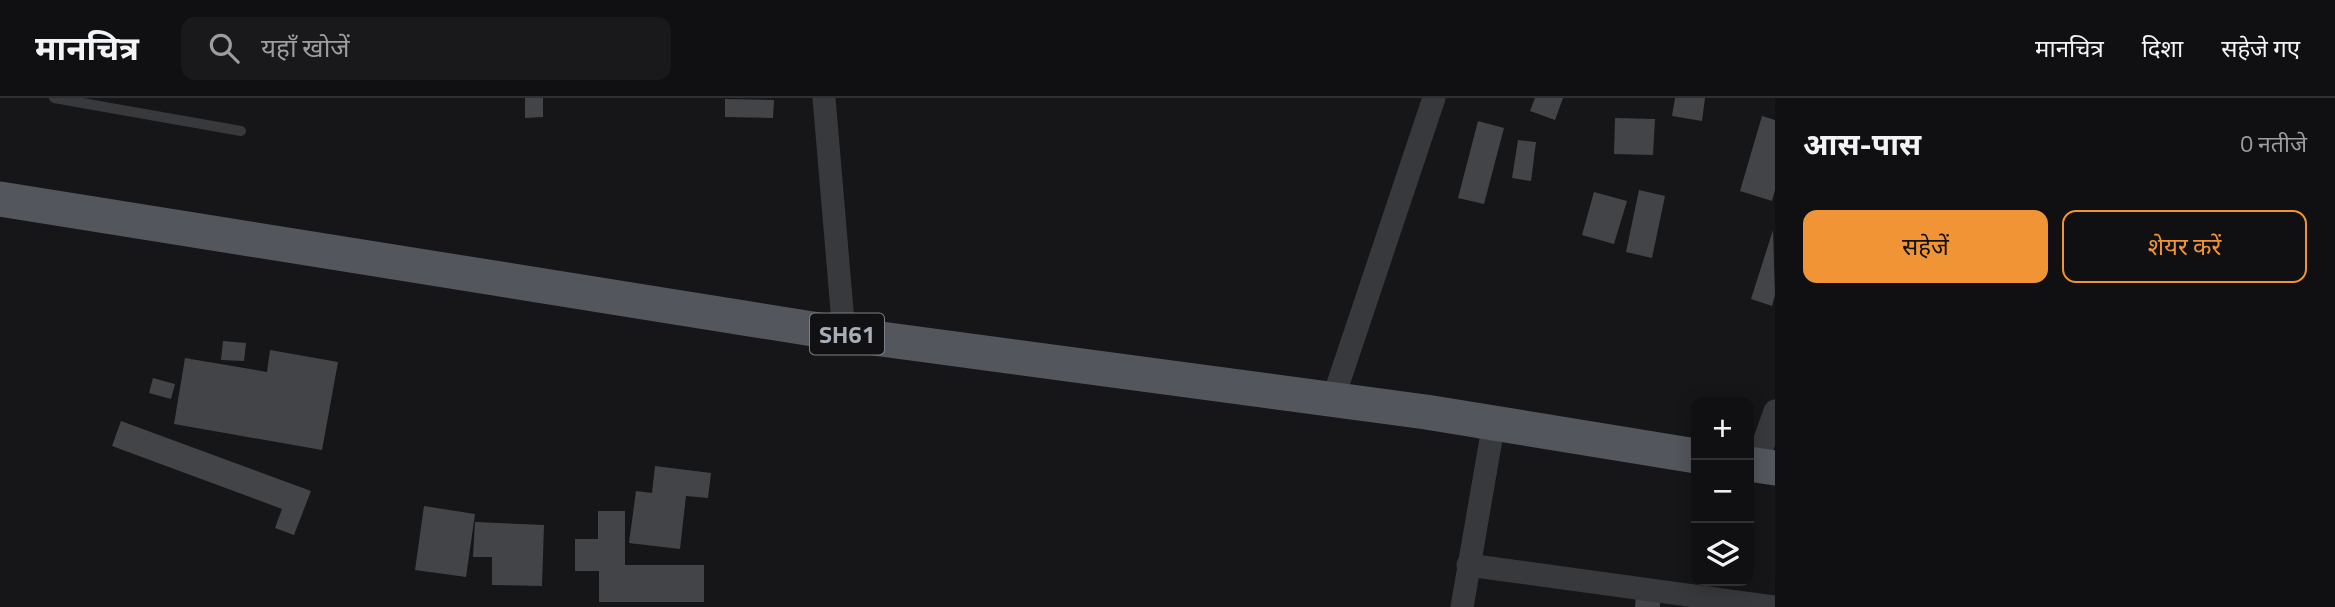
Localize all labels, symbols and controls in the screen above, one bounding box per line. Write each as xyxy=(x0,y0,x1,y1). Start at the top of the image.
search box xyxy=(181,17,671,80)
text: मानचित्र xyxy=(35,23,139,73)
text: यहाँ खोजें xyxy=(261,28,350,67)
icon: search xyxy=(205,29,243,67)
text: मानचित्र xyxy=(2035,30,2104,66)
text: दिशा xyxy=(2142,30,2183,66)
text: सहेजे गए xyxy=(2221,30,2300,66)
text: आस-पास xyxy=(1803,121,1921,167)
text: 0 नतीजे xyxy=(2240,126,2307,161)
button: सहेजें xyxy=(1803,210,2048,283)
button: शेयर करें xyxy=(2062,210,2307,283)
road number: SH61 xyxy=(810,314,884,354)
map controls xyxy=(1691,397,1754,586)
button: + xyxy=(1691,397,1754,460)
button: − xyxy=(1691,460,1754,523)
button: layers xyxy=(1691,523,1754,586)

